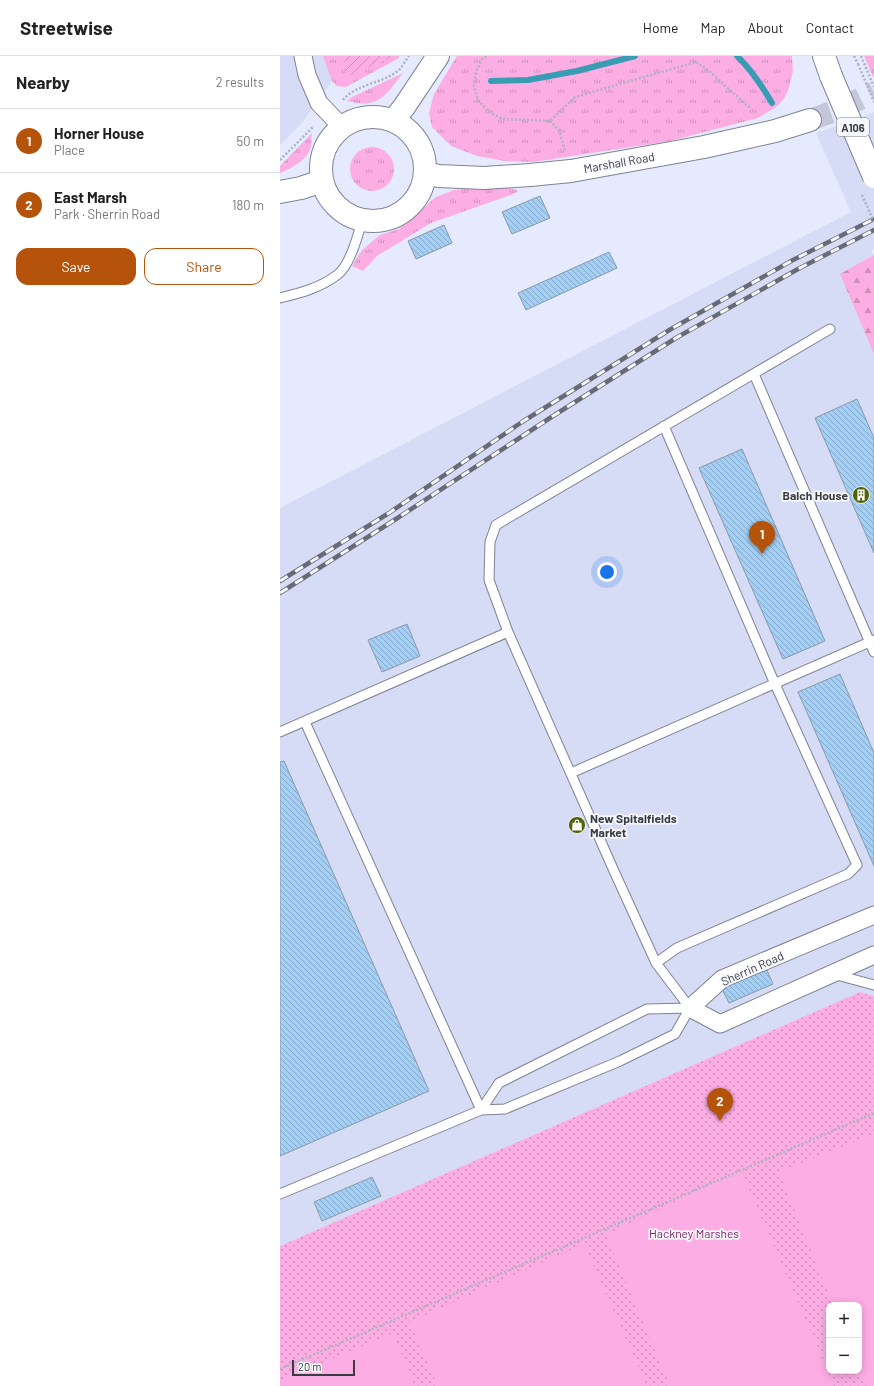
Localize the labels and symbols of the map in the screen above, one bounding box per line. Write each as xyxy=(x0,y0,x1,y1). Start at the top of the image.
road number: A106 xyxy=(837,118,869,136)
street label: Marshall Road xyxy=(582,149,656,175)
building icon: Balch House xyxy=(851,485,871,505)
place label: Balch House xyxy=(783,488,848,502)
pin: 1 xyxy=(749,521,775,554)
your location xyxy=(597,562,617,582)
place label: New Spitalfields Market xyxy=(590,811,677,839)
shop icon: New Spitalfields Market xyxy=(567,815,587,835)
street label: Sherrin Road xyxy=(719,948,785,988)
pin: 2 xyxy=(707,1088,733,1121)
park label: Hackney Marshes xyxy=(649,1226,739,1240)
scale bar xyxy=(292,1358,355,1377)

